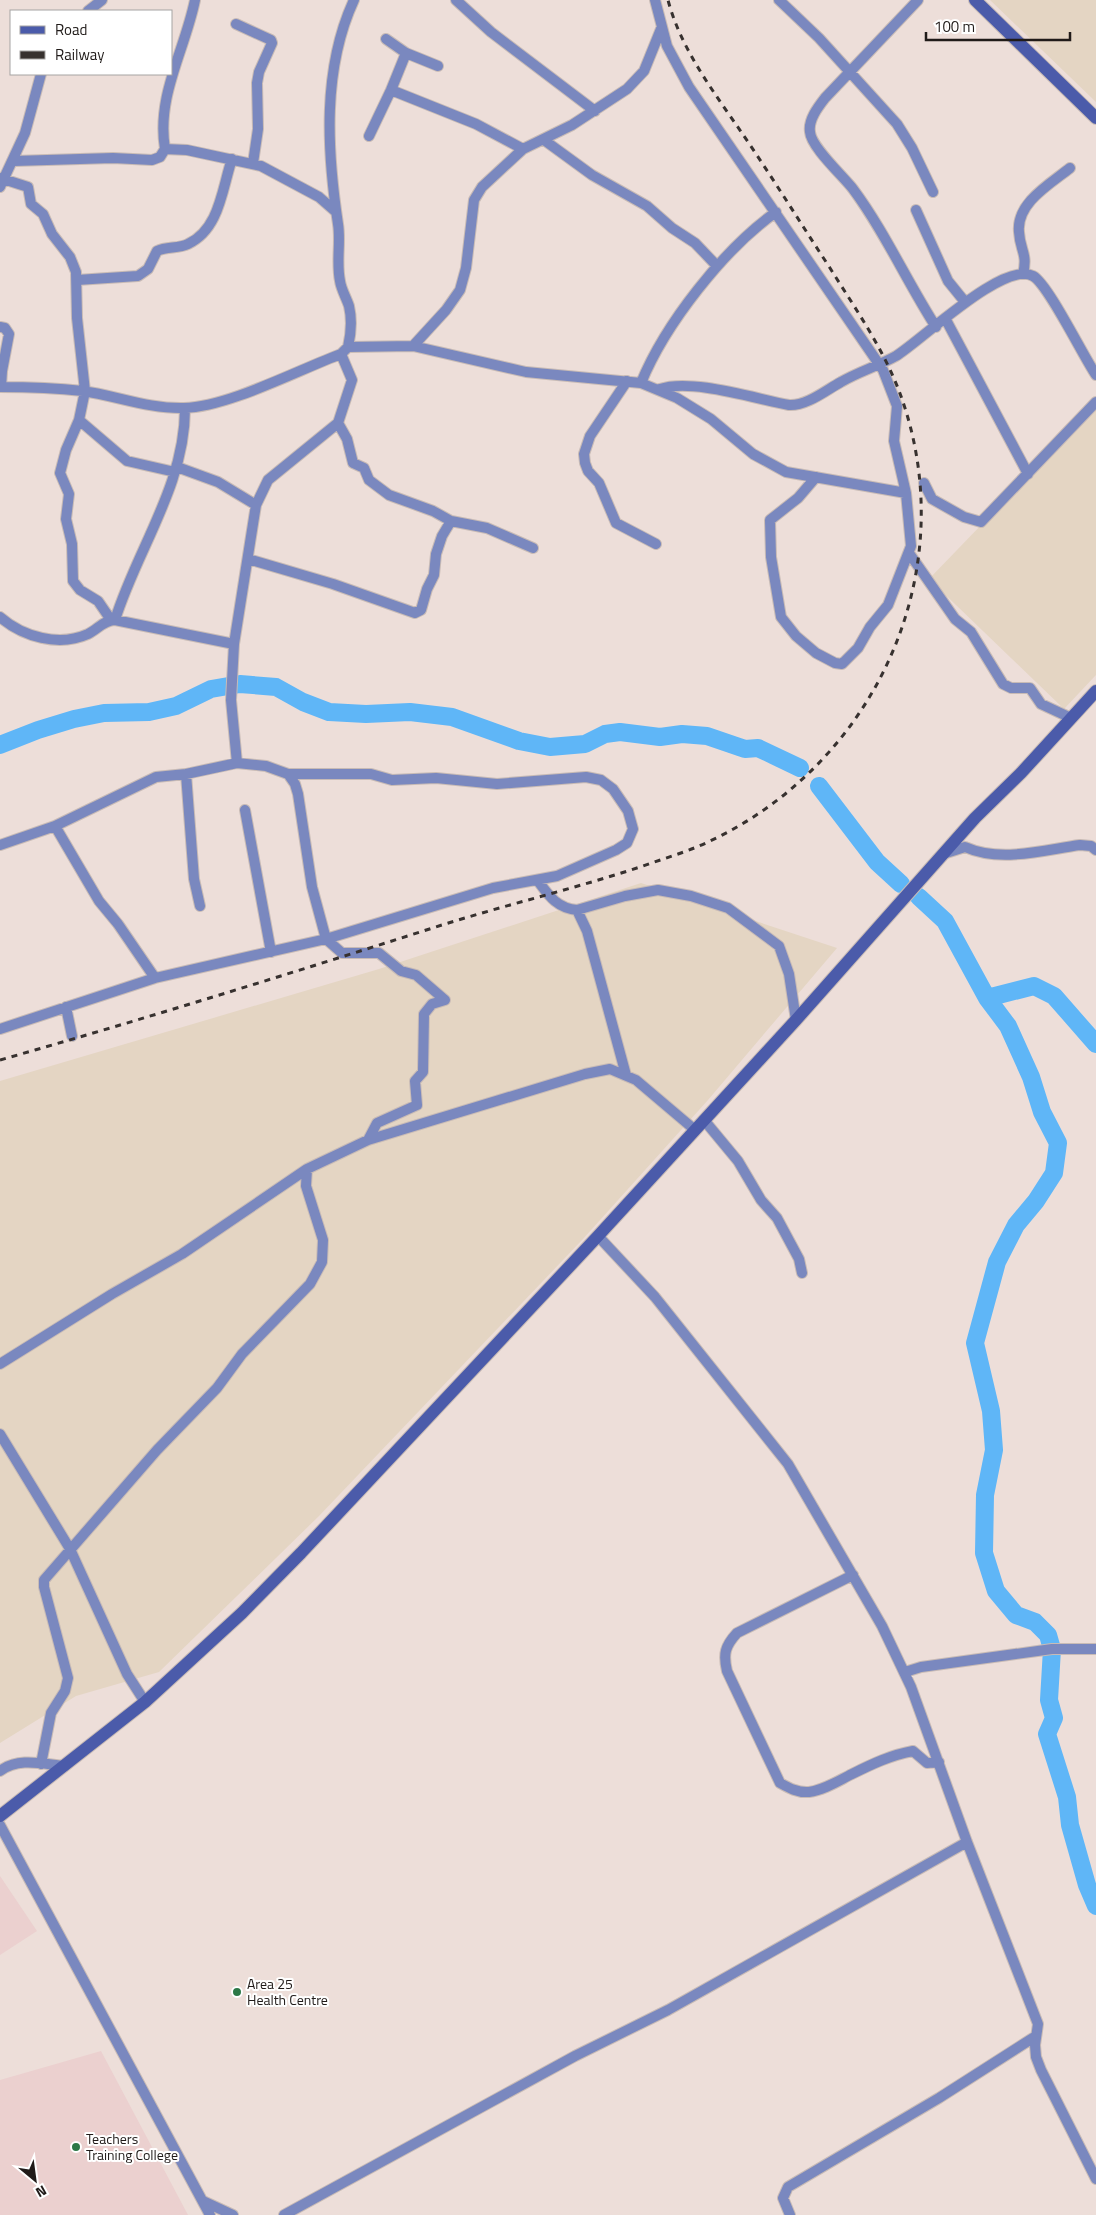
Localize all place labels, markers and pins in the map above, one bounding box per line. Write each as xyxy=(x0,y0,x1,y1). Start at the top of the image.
place label: Area 25 Health Centre xyxy=(247,1973,328,2010)
marker: Area 25 Health Centre xyxy=(231,1986,243,1998)
place label: Teachers Training College xyxy=(86,2128,178,2165)
marker: Teachers Training College xyxy=(70,2141,82,2153)

